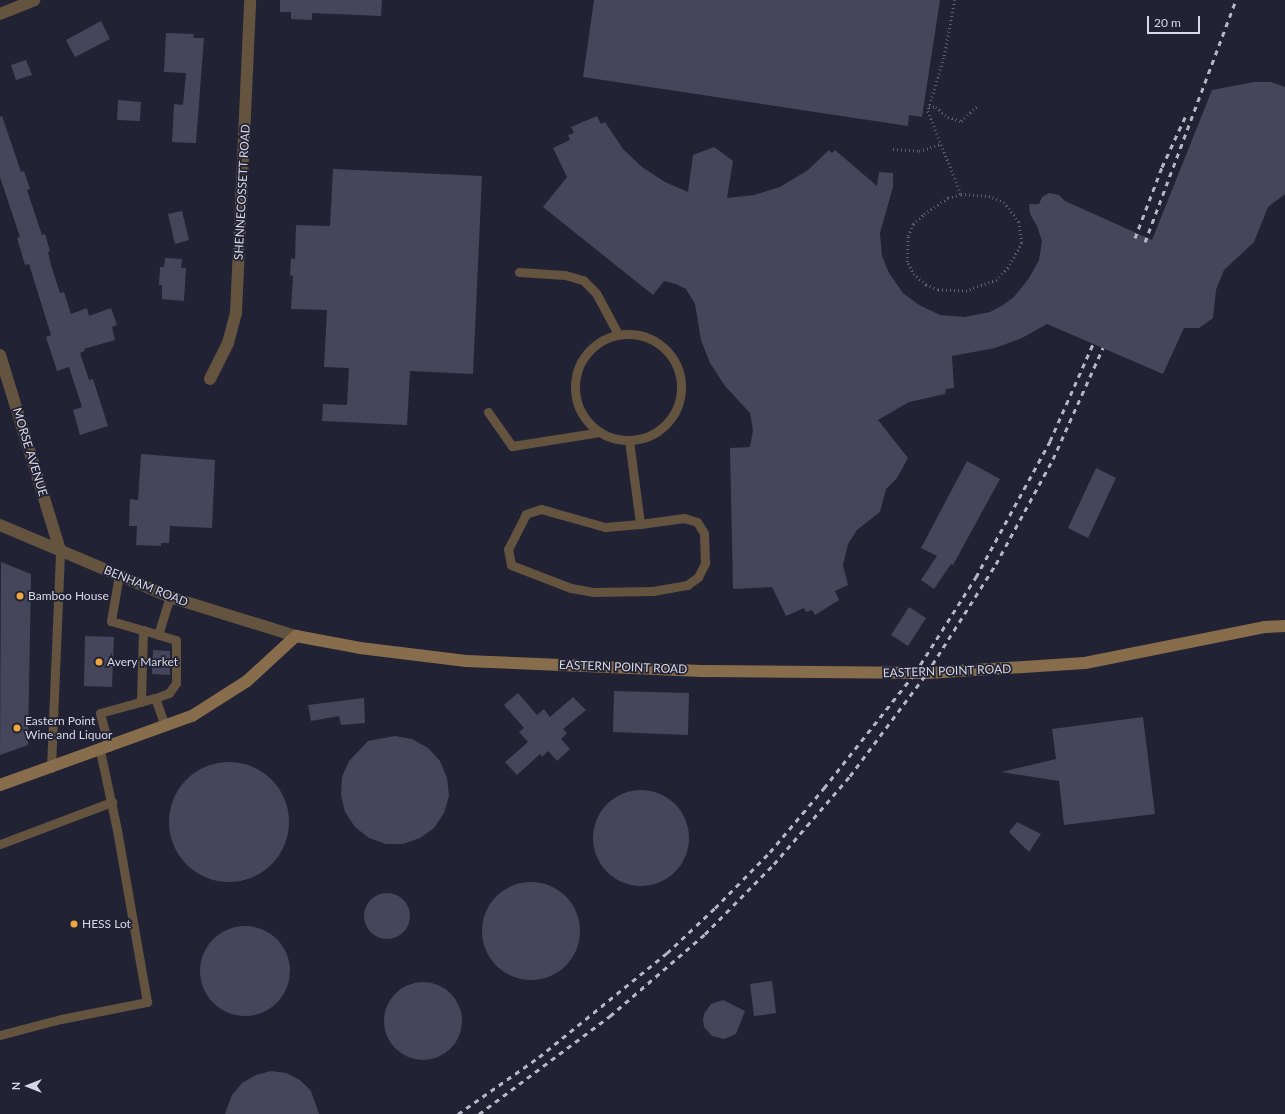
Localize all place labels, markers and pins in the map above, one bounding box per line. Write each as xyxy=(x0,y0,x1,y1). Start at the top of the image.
place label: Bamboo House xyxy=(28,589,109,603)
marker: Bamboo House xyxy=(15,591,25,601)
place label: Avery Market xyxy=(107,655,178,669)
marker: Avery Market xyxy=(94,657,104,667)
place label: Eastern Point Wine and Liquor xyxy=(25,714,112,742)
marker: Eastern Point Wine and Liquor xyxy=(12,723,22,733)
place label: HESS Lot xyxy=(82,917,131,931)
marker: HESS Lot xyxy=(69,919,79,929)

